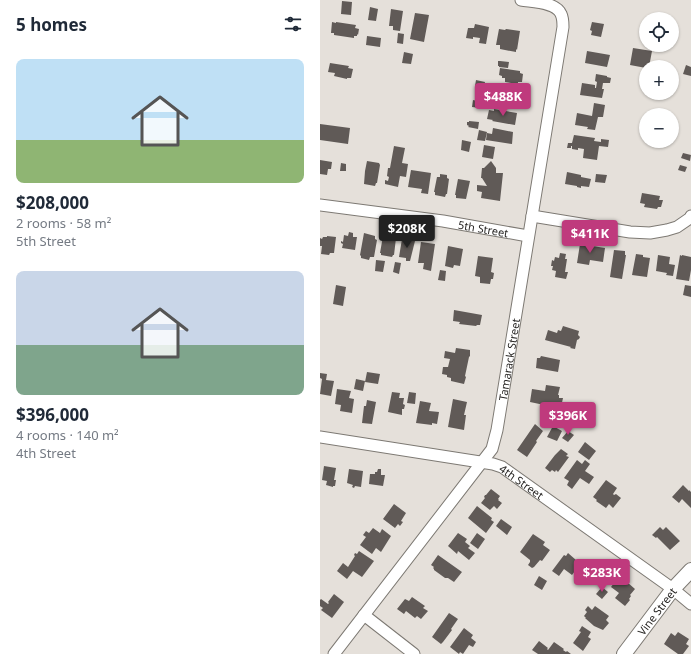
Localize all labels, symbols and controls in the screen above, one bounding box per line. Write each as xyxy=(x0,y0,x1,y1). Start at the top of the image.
map controls xyxy=(639,12,679,148)
button: locate xyxy=(639,12,679,52)
text: 5 homes xyxy=(16,13,87,36)
icon: filters xyxy=(282,13,304,35)
button: + xyxy=(639,60,679,100)
pin: $488K xyxy=(475,83,531,117)
icon: home xyxy=(124,85,196,157)
text: $488K xyxy=(484,87,522,105)
button: − xyxy=(639,108,679,148)
text: $208,000 xyxy=(16,191,89,214)
text: 2 rooms · 58 m² xyxy=(16,214,111,232)
pin: $208K xyxy=(379,215,435,249)
street label: 5th Street xyxy=(457,216,510,240)
text: $208K xyxy=(388,219,426,237)
pin: $411K xyxy=(562,220,618,254)
text: $411K xyxy=(571,224,609,242)
text: 5th Street xyxy=(16,232,76,250)
icon: home xyxy=(124,297,196,369)
street label: Tamarack Street xyxy=(494,317,523,402)
pin: $396K xyxy=(540,402,596,436)
text: $396,000 xyxy=(16,403,89,426)
text: $396K xyxy=(549,406,587,424)
text: 4 rooms · 140 m² xyxy=(16,426,119,444)
text: 4th Street xyxy=(16,444,76,462)
street label: 4th Street xyxy=(497,460,547,502)
pin: $283K xyxy=(574,559,630,593)
text: $283K xyxy=(583,563,621,581)
street label: Vine Street xyxy=(634,584,679,638)

